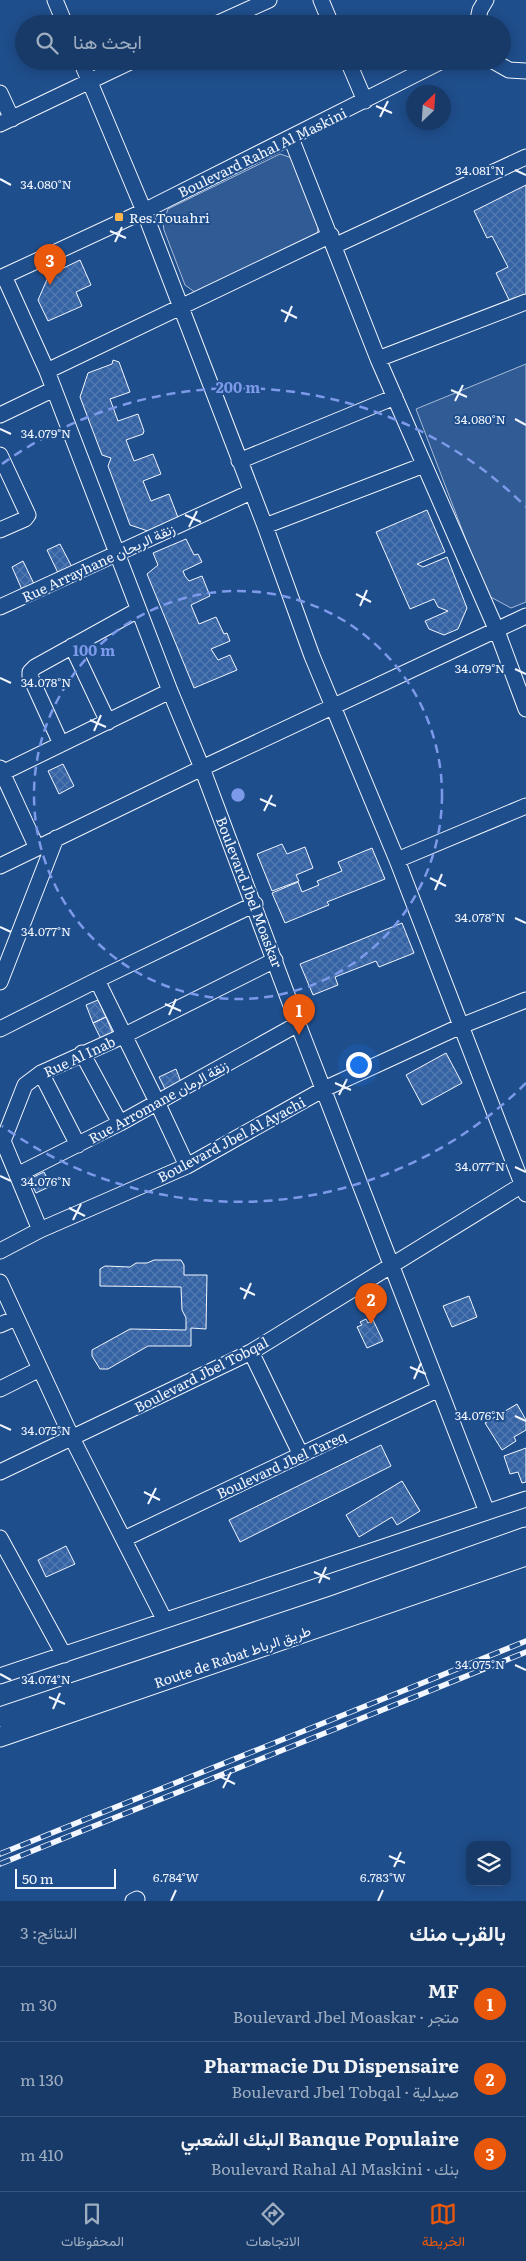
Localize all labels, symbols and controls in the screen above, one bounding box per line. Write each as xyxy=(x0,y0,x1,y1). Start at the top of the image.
search box xyxy=(15,15,511,70)
text: ابحث هنا xyxy=(73,27,142,55)
icon: search xyxy=(33,29,61,57)
north arrow xyxy=(406,85,451,130)
street label: Boulevard Rahal Al Maskini xyxy=(174,102,350,202)
text: 34.081°N xyxy=(455,161,505,179)
text: 34.080°N xyxy=(20,175,72,193)
place label: Res.Touahri xyxy=(129,207,210,227)
marker: Res.Touahri xyxy=(113,211,125,223)
pin: 3 xyxy=(34,244,66,285)
text: 200 m xyxy=(216,375,260,398)
text: 34.080°N xyxy=(454,410,506,428)
text: 34.079°N xyxy=(21,424,71,442)
street label: Rue Arrayhane زنقة الريحان xyxy=(18,518,178,606)
text: 100 m xyxy=(73,638,115,661)
text: 34.079°N xyxy=(455,659,505,677)
text: 34.078°N xyxy=(21,673,71,691)
centre of rings xyxy=(229,786,247,804)
street label: Boulevard Jbel Moaskar xyxy=(212,814,288,971)
text: 34.078°N xyxy=(455,908,505,926)
text: 34.077°N xyxy=(21,922,71,940)
pin: 1 xyxy=(283,994,315,1035)
street label: Rue Al Inab xyxy=(40,1031,118,1081)
your location xyxy=(346,1052,372,1078)
street label: Rue Arromane زنقة الرمان xyxy=(85,1054,232,1148)
street label: Boulevard Jbel Al Ayachi xyxy=(153,1091,309,1187)
text: 34.077°N xyxy=(455,1157,505,1175)
text: 34.076°N xyxy=(21,1172,71,1190)
pin: 2 xyxy=(355,1283,387,1324)
street label: Boulevard Jbel Tobqal xyxy=(130,1331,272,1417)
text: 34.076°N xyxy=(455,1406,505,1424)
text: 34.075°N xyxy=(21,1421,71,1439)
street label: Boulevard Jbel Tareq xyxy=(213,1425,350,1503)
street label: Route de Rabat طريق الرباط xyxy=(151,1620,313,1692)
text: 34.075°N xyxy=(455,1655,505,1673)
text: 34.074°N xyxy=(21,1670,71,1688)
map controls xyxy=(466,1841,511,1886)
button: layers xyxy=(466,1841,511,1886)
scale bar xyxy=(15,1866,116,1889)
text: 50 m xyxy=(22,1868,54,1888)
text: 6.784°W xyxy=(153,1868,199,1886)
text: 6.783°W xyxy=(360,1868,406,1886)
text: بالقرب منك xyxy=(410,1916,506,1947)
text: النتائج: 3 xyxy=(20,1920,77,1944)
text: MF xyxy=(428,1976,459,2004)
text: 30 m xyxy=(20,1992,57,2016)
text: 1 xyxy=(487,1992,493,2016)
text: متجر · Boulevard Jbel Moaskar xyxy=(233,2004,459,2028)
text: Pharmacie Du Dispensaire xyxy=(204,2051,459,2079)
text: 130 m xyxy=(20,2067,63,2091)
text: 2 xyxy=(486,2067,494,2091)
text: صيدلية · Boulevard Jbel Tobqal xyxy=(232,2079,459,2103)
text: Banque Populaire البنك الشعبي xyxy=(181,2124,459,2152)
text: 410 m xyxy=(20,2142,63,2166)
text: 3 xyxy=(486,2142,494,2166)
text: بنك · Boulevard Rahal Al Maskini xyxy=(211,2156,459,2180)
tab: المحفوظات xyxy=(61,2200,124,2254)
tab: الاتجاهات xyxy=(246,2200,300,2254)
tab: الخريطة xyxy=(422,2200,465,2254)

